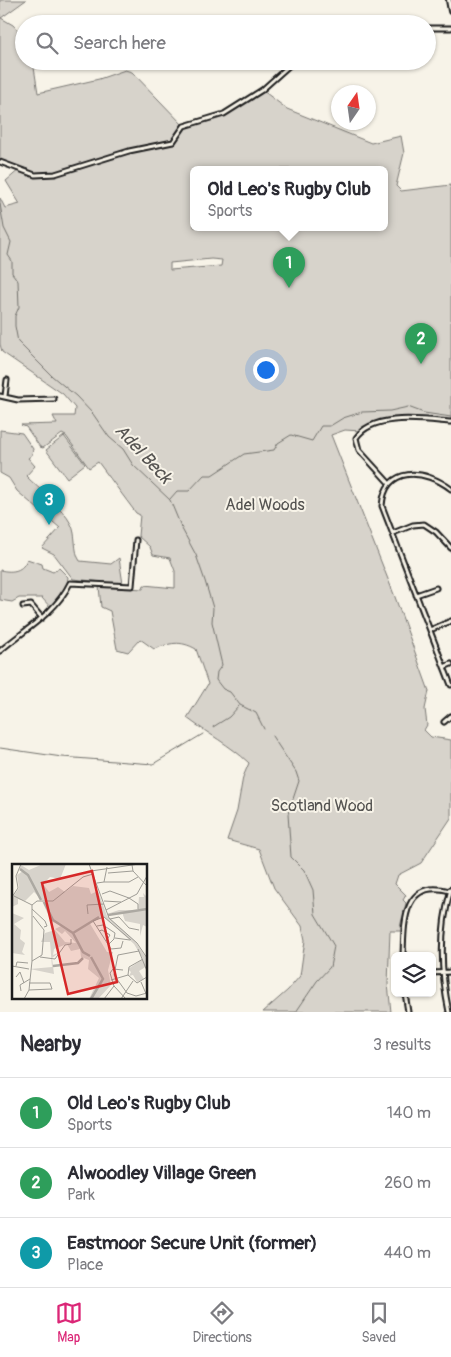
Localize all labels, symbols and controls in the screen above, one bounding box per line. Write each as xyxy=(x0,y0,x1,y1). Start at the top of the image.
search box xyxy=(15,15,436,70)
icon: search xyxy=(33,29,61,57)
text: Search here xyxy=(73,31,166,55)
north arrow xyxy=(331,85,376,130)
popup xyxy=(190,166,388,231)
text: Old Leo's Rugby Club xyxy=(207,177,371,201)
text: Sports xyxy=(207,201,252,221)
pin: 1 xyxy=(273,247,305,288)
pin: 2 xyxy=(405,323,437,364)
your location xyxy=(253,357,279,383)
water label: Adel Beck xyxy=(110,419,177,490)
pin: 3 xyxy=(33,484,65,525)
park label: Adel Woods xyxy=(225,495,305,515)
park label: Scotland Wood xyxy=(271,796,373,816)
inset map xyxy=(12,864,148,999)
map controls xyxy=(391,952,436,997)
button: layers xyxy=(391,952,436,997)
text: Nearby xyxy=(20,1031,81,1058)
text: 3 results xyxy=(373,1035,431,1055)
text: Old Leo's Rugby Club xyxy=(67,1091,231,1115)
text: 1 xyxy=(33,1103,39,1123)
text: 140 m xyxy=(387,1103,431,1123)
text: Sports xyxy=(67,1115,112,1135)
text: Alwoodley Village Green xyxy=(67,1161,256,1185)
text: 2 xyxy=(32,1173,40,1193)
text: 260 m xyxy=(384,1173,431,1193)
text: Park xyxy=(67,1185,95,1205)
text: Eastmoor Secure Unit (former) xyxy=(67,1231,317,1255)
text: 3 xyxy=(32,1243,40,1263)
text: 440 m xyxy=(384,1243,431,1263)
text: Place xyxy=(67,1255,103,1275)
tab: Map xyxy=(55,1299,83,1346)
tab: Directions xyxy=(192,1299,252,1346)
tab: Saved xyxy=(361,1299,396,1346)

